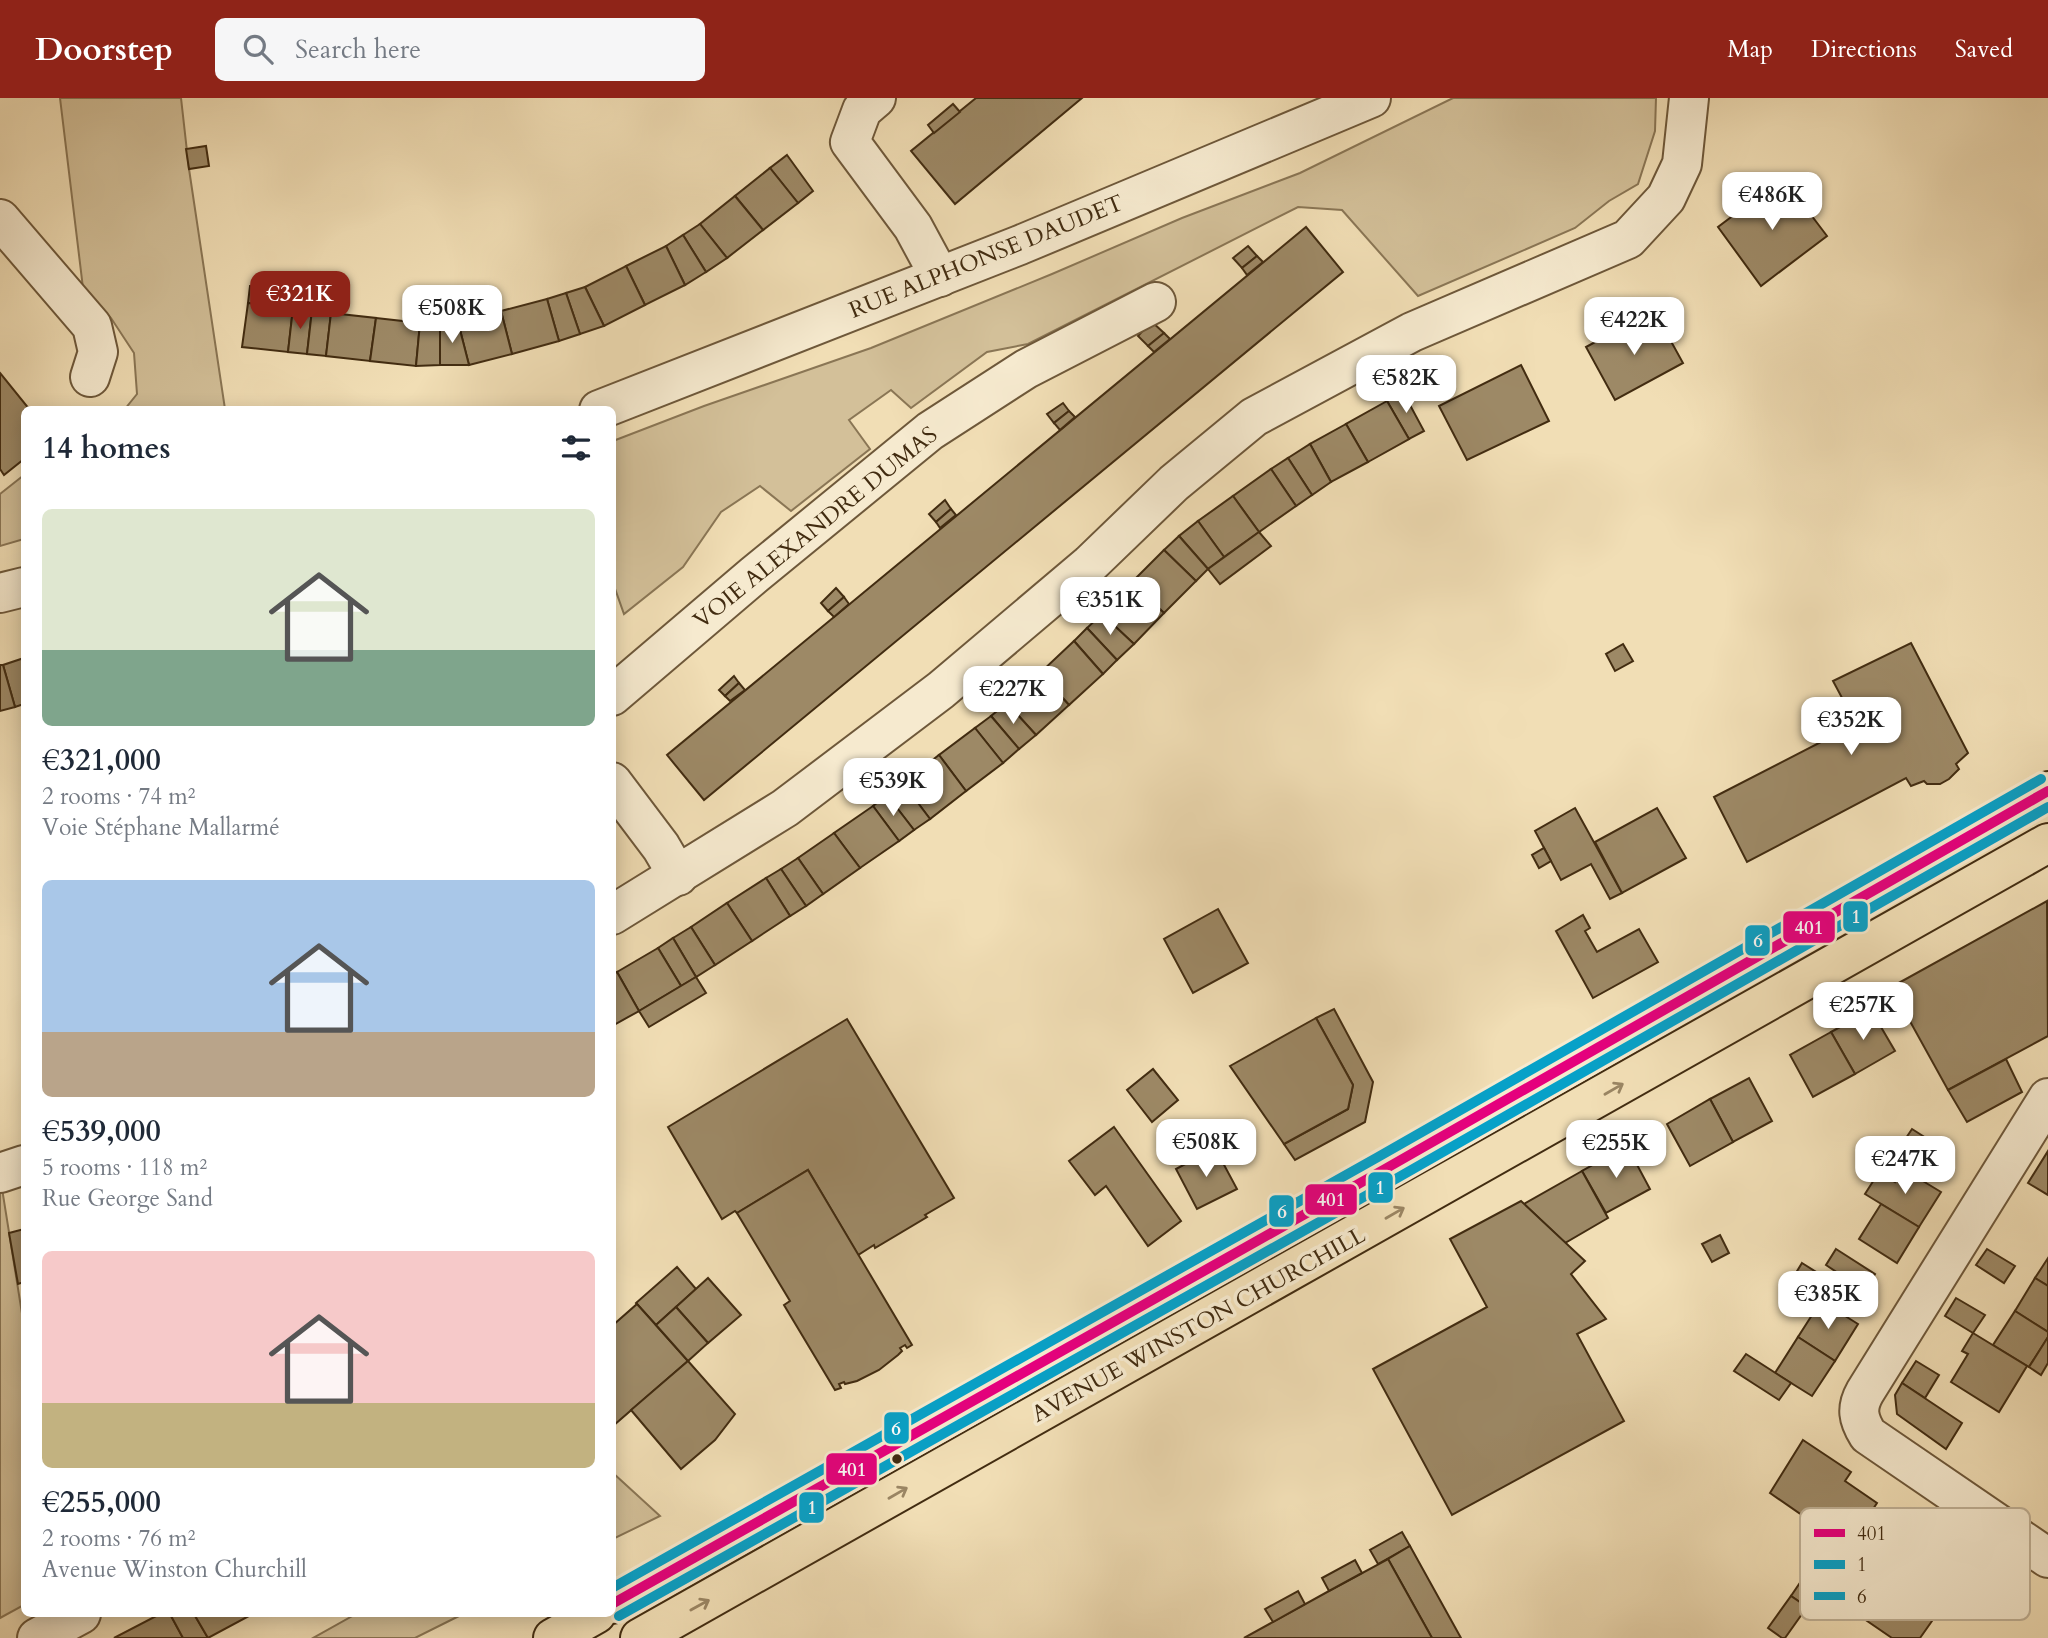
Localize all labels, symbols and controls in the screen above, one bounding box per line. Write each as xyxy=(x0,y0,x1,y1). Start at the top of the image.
search box xyxy=(215,18,705,81)
text: Doorstep xyxy=(35,27,173,72)
icon: search xyxy=(239,30,277,68)
text: Search here xyxy=(295,32,421,67)
text: Map xyxy=(1727,33,1773,66)
text: Directions xyxy=(1811,33,1917,66)
text: Saved xyxy=(1955,33,2013,66)
pin: €486K xyxy=(1723,172,1821,232)
text: €486K xyxy=(1738,179,1806,210)
street label: RUE ALPHONSE DAUDET xyxy=(844,187,1128,326)
pin: €321K xyxy=(251,272,349,331)
text: €321K xyxy=(266,278,334,309)
pin: €508K xyxy=(403,286,501,345)
text: €508K xyxy=(418,292,486,323)
pin: €422K xyxy=(1585,298,1683,357)
text: €422K xyxy=(1600,304,1668,335)
pin: €582K xyxy=(1357,356,1455,415)
text: €582K xyxy=(1372,362,1440,393)
street label: VOIE ALEXANDRE DUMAS xyxy=(687,419,944,636)
text: 14 homes xyxy=(42,428,171,469)
icon: filters xyxy=(557,429,595,467)
icon: home xyxy=(256,554,382,680)
pin: €351K xyxy=(1061,578,1159,637)
text: €351K xyxy=(1076,584,1144,615)
pin: €227K xyxy=(964,666,1062,726)
text: €227K xyxy=(979,673,1047,704)
pin: €352K xyxy=(1802,698,1900,757)
text: €352K xyxy=(1817,704,1885,735)
text: €321,000 xyxy=(42,740,161,781)
pin: €539K xyxy=(844,758,942,818)
text: €539K xyxy=(859,765,927,796)
text: 2 rooms · 74 m² xyxy=(42,781,195,812)
text: Voie Stéphane Mallarmé xyxy=(42,812,280,843)
line badge: 1 xyxy=(1842,900,1869,933)
text: 1 xyxy=(1851,904,1861,930)
line badge: 401 xyxy=(1782,910,1836,944)
text: 401 xyxy=(1794,915,1824,941)
line badge: 6 xyxy=(1744,924,1771,957)
icon: home xyxy=(256,925,382,1051)
text: 6 xyxy=(1753,928,1763,954)
pin: €257K xyxy=(1814,982,1912,1042)
text: €257K xyxy=(1829,989,1897,1020)
one-way arrow xyxy=(1604,1081,1624,1095)
text: €539,000 xyxy=(42,1111,161,1152)
pin: €508K xyxy=(1157,1119,1255,1179)
pin: €255K xyxy=(1567,1121,1665,1180)
text: €508K xyxy=(1172,1126,1240,1157)
text: €255K xyxy=(1582,1127,1650,1158)
pin: €247K xyxy=(1856,1136,1954,1196)
text: €247K xyxy=(1871,1143,1939,1174)
text: 5 rooms · 118 m² xyxy=(42,1152,207,1183)
line badge: 1 xyxy=(1367,1171,1394,1204)
text: 1 xyxy=(1375,1175,1385,1201)
text: Rue George Sand xyxy=(42,1183,213,1214)
line badge: 401 xyxy=(1304,1183,1358,1216)
text: 401 xyxy=(1316,1187,1346,1213)
line badge: 6 xyxy=(1268,1194,1295,1228)
text: 6 xyxy=(1277,1199,1287,1225)
one-way arrow xyxy=(1384,1206,1404,1220)
street label: AVENUE WINSTON CHURCHILL xyxy=(1026,1219,1371,1429)
pin: €385K xyxy=(1779,1272,1877,1331)
text: €385K xyxy=(1794,1278,1862,1309)
icon: home xyxy=(256,1296,382,1422)
line badge: 6 xyxy=(883,1411,910,1445)
text: 6 xyxy=(891,1416,901,1442)
line badge: 401 xyxy=(825,1452,878,1486)
unlabelled marker xyxy=(890,1452,904,1466)
text: 401 xyxy=(837,1457,867,1483)
text: €255,000 xyxy=(42,1482,161,1523)
one-way arrow xyxy=(887,1486,908,1499)
line badge: 1 xyxy=(798,1491,825,1524)
text: 1 xyxy=(807,1495,817,1521)
legend xyxy=(1800,1508,2030,1620)
text: 401 xyxy=(1857,1521,1886,1547)
text: 2 rooms · 76 m² xyxy=(42,1523,195,1554)
text: 1 xyxy=(1857,1552,1867,1578)
text: Avenue Winston Churchill xyxy=(42,1554,307,1585)
text: 6 xyxy=(1857,1584,1867,1610)
one-way arrow xyxy=(689,1598,709,1612)

